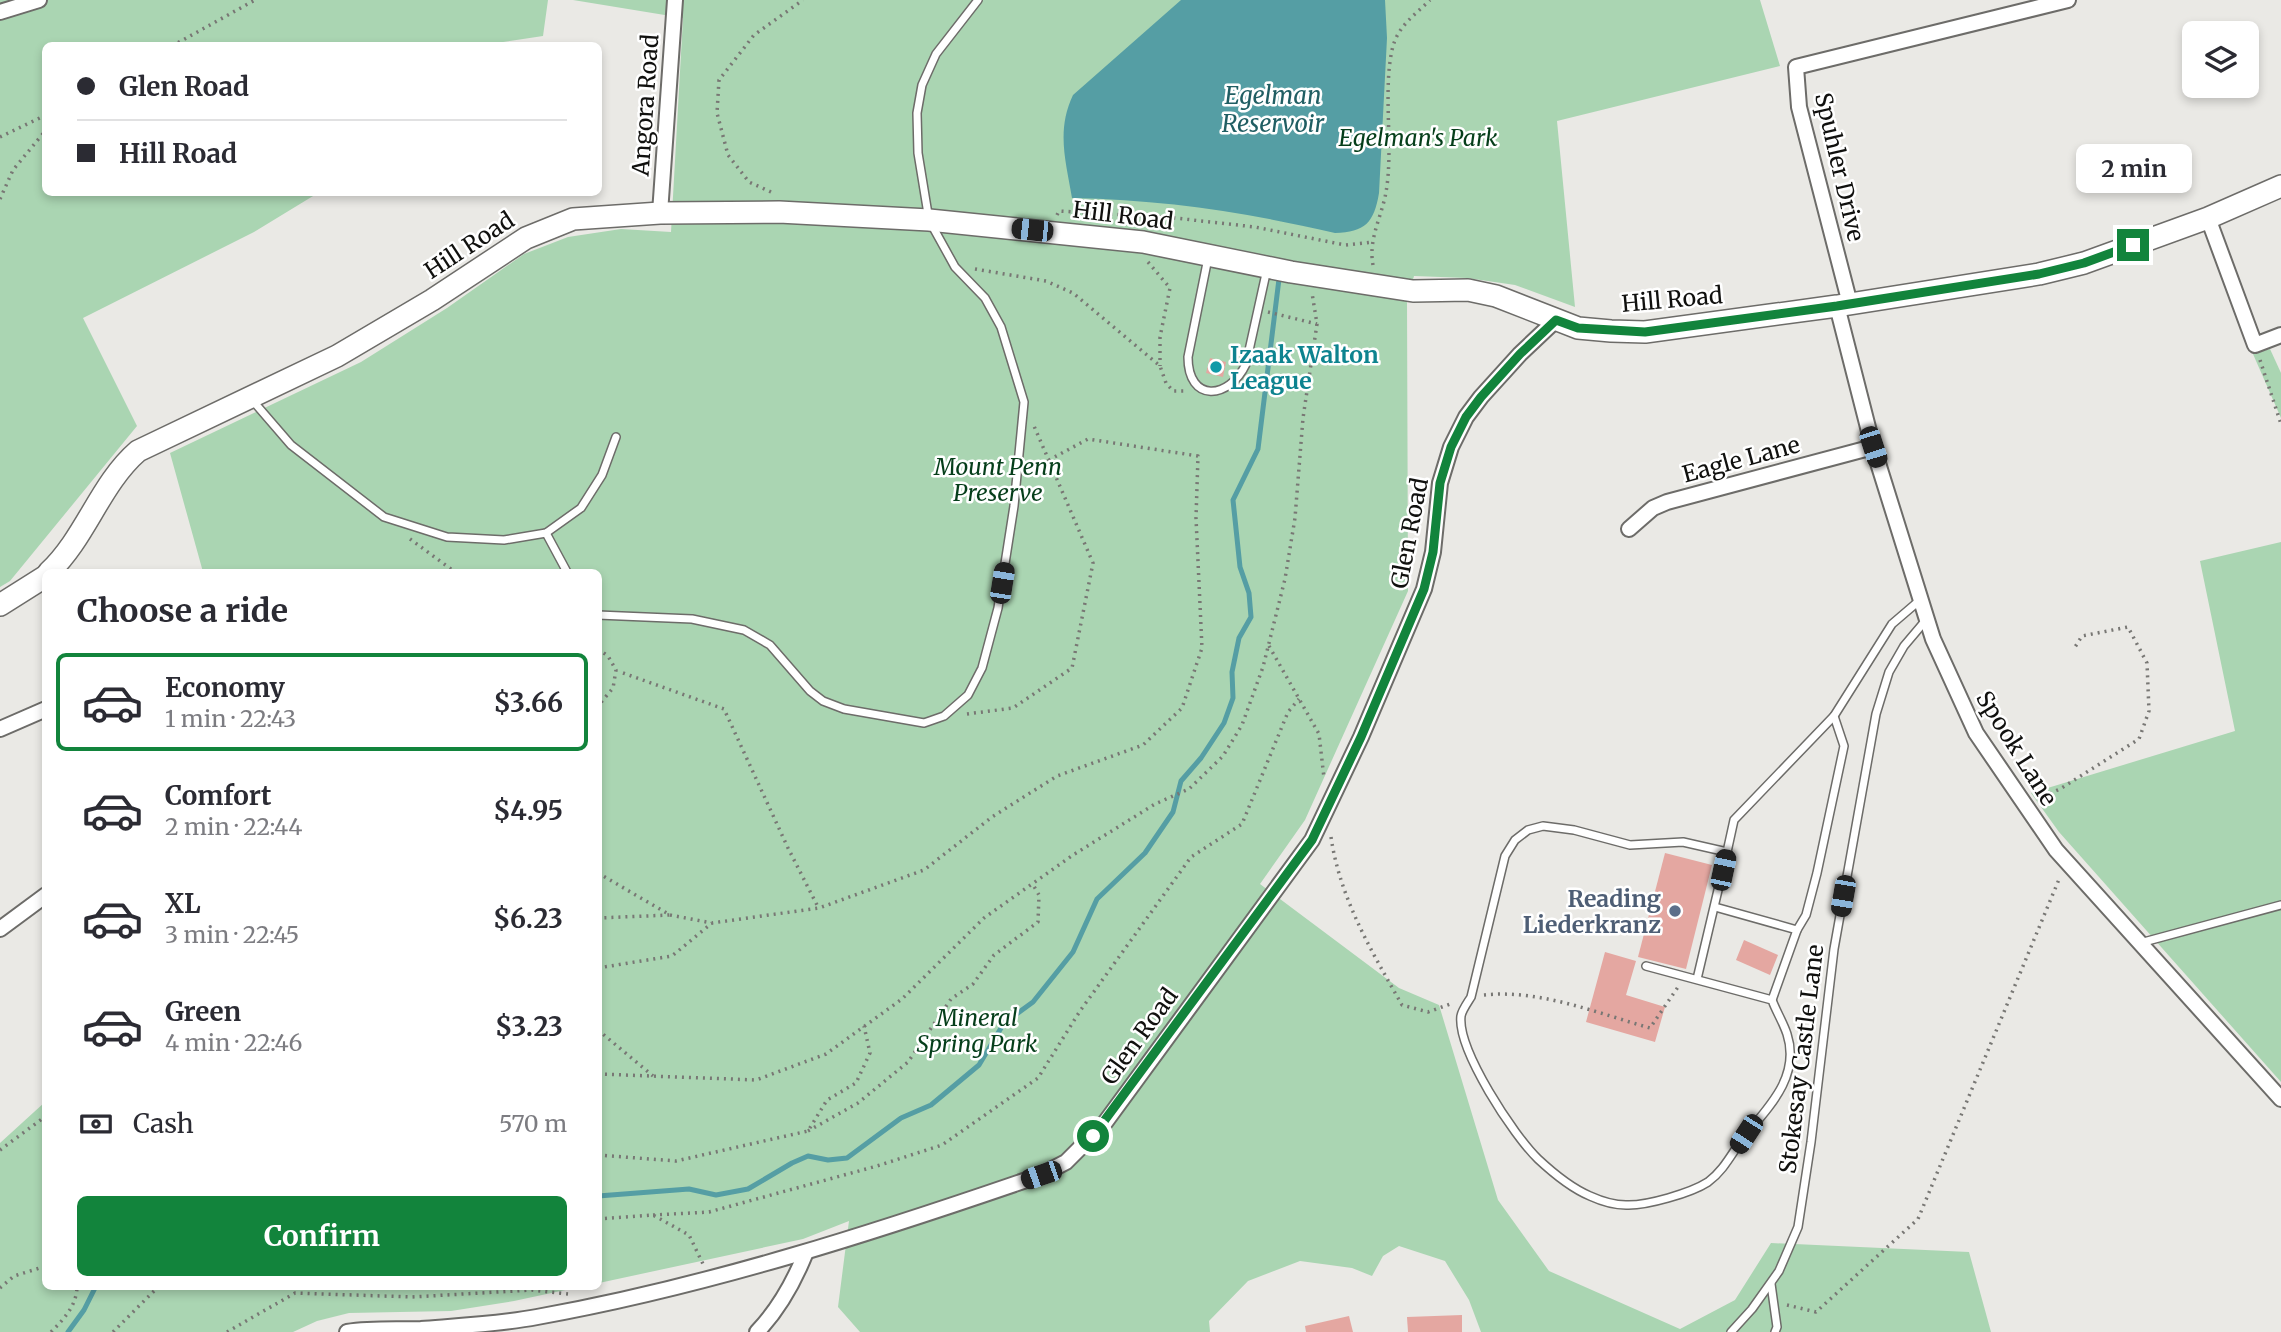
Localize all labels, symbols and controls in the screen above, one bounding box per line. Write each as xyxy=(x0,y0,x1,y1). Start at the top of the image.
map controls xyxy=(2182,21,2259,98)
button: layers xyxy=(2182,21,2259,98)
street label: Angora Road xyxy=(626,33,664,178)
text: Glen Road xyxy=(119,70,249,103)
water label: Egelman Reservoir xyxy=(1222,80,1326,139)
street label: Spuhler Drive xyxy=(1809,90,1871,244)
park label: Egelman's Park xyxy=(1339,123,1498,152)
text: Hill Road xyxy=(119,137,237,170)
callout: 2 min xyxy=(2075,144,2191,192)
text: 2 min xyxy=(2101,154,2167,183)
street label: Hill Road xyxy=(1071,194,1175,236)
street label: Hill Road xyxy=(419,205,519,285)
car xyxy=(1011,217,1054,243)
route end xyxy=(2117,229,2149,261)
street label: Hill Road xyxy=(1620,280,1724,318)
place label: Izaak Walton League xyxy=(1230,340,1379,395)
marker: Izaak Walton League xyxy=(1208,359,1224,375)
car xyxy=(1857,424,1890,470)
street label: Eagle Lane xyxy=(1679,429,1803,489)
park label: Mount Penn Preserve xyxy=(933,452,1062,507)
street label: Glen Road xyxy=(1384,475,1434,591)
car xyxy=(989,561,1016,605)
text: Choose a ride xyxy=(77,591,288,631)
icon: car xyxy=(81,671,144,734)
text: Economy xyxy=(165,671,285,704)
street label: Spook Lane xyxy=(1970,685,2064,811)
text: $3.66 xyxy=(494,686,563,719)
text: 1 min · 22:43 xyxy=(165,704,296,733)
icon: car xyxy=(81,779,144,842)
text: Comfort xyxy=(165,779,271,812)
text: $4.95 xyxy=(493,794,563,827)
text: 2 min · 22:44 xyxy=(165,812,302,841)
car xyxy=(1709,847,1738,893)
car xyxy=(1830,873,1857,919)
place label: Reading Liederkranz xyxy=(1523,884,1662,939)
icon: car xyxy=(81,887,144,950)
text: XL xyxy=(165,887,201,920)
text: $6.23 xyxy=(493,902,563,935)
marker: Reading Liederkranz xyxy=(1667,903,1683,919)
text: 3 min · 22:45 xyxy=(165,920,299,949)
street label: Stokesay Castle Lane xyxy=(1773,943,1829,1175)
street label: Glen Road xyxy=(1094,982,1184,1090)
icon: car xyxy=(81,995,144,1058)
text: Green xyxy=(165,995,241,1028)
park label: Mineral Spring Park xyxy=(917,1003,1038,1058)
text: $3.23 xyxy=(495,1010,563,1043)
text: 4 min · 22:46 xyxy=(165,1028,302,1057)
icon: cash xyxy=(77,1105,115,1143)
text: Cash xyxy=(133,1107,194,1140)
text: 570 m xyxy=(499,1109,567,1138)
car xyxy=(1726,1111,1767,1157)
route start xyxy=(1077,1120,1109,1152)
car xyxy=(1018,1158,1065,1192)
button: Confirm xyxy=(77,1196,567,1276)

